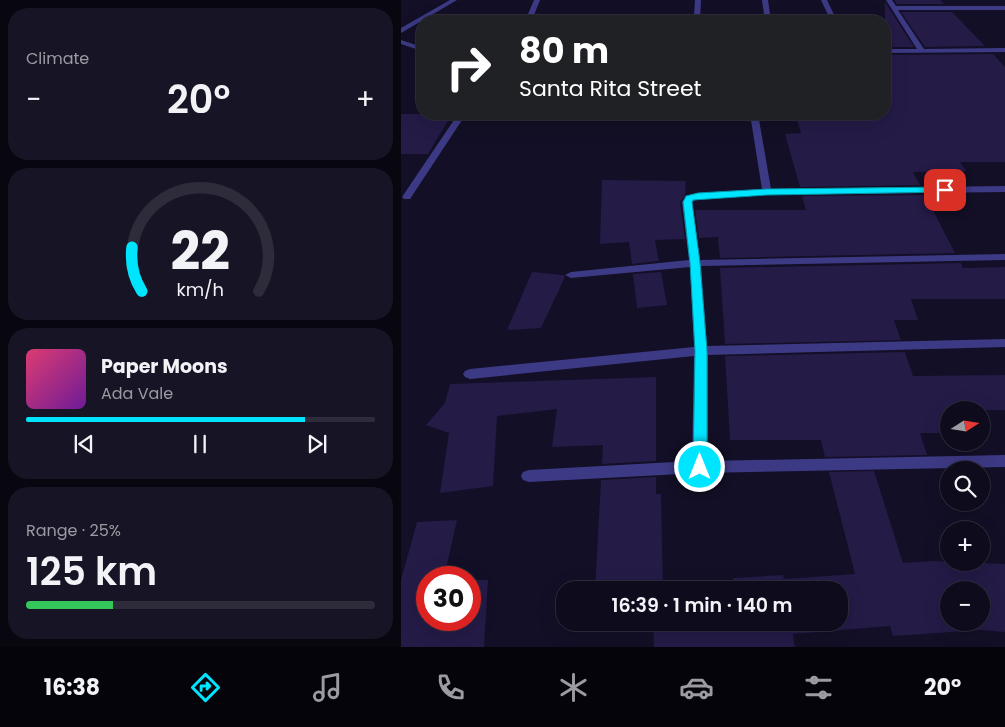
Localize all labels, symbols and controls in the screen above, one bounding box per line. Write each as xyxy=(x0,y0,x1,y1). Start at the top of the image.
text: 80 m xyxy=(519,26,609,75)
icon: right xyxy=(436,35,501,100)
text: Climate xyxy=(26,47,89,70)
text: 20° xyxy=(167,73,230,126)
text: Santa Rita Street xyxy=(519,73,702,104)
text: − xyxy=(26,80,41,119)
text: + xyxy=(356,80,375,119)
pin xyxy=(924,169,966,211)
icon: arrive xyxy=(931,176,959,204)
text: 22 xyxy=(171,215,230,288)
text: km/h xyxy=(177,277,224,302)
text: Paper Moons xyxy=(101,353,228,380)
text: Ada Vale xyxy=(101,382,173,405)
north arrow xyxy=(940,401,990,451)
map controls xyxy=(940,401,990,631)
icon: previous xyxy=(70,430,98,458)
icon: pause xyxy=(186,430,214,458)
icon: next xyxy=(303,430,331,458)
position arrow xyxy=(673,440,725,492)
button: search xyxy=(940,461,990,511)
text: Range · 25% xyxy=(26,519,121,542)
button: + xyxy=(940,521,990,571)
text: 125 km xyxy=(26,545,157,598)
speed limit sign: 30 xyxy=(416,566,481,631)
button: − xyxy=(940,581,990,631)
text: 16:39 · 1 min · 140 m xyxy=(612,592,792,619)
icon: directions xyxy=(188,670,223,705)
icon: music xyxy=(310,670,345,705)
icon: phone xyxy=(433,670,468,705)
icon: climate xyxy=(556,670,591,705)
icon: car xyxy=(679,670,714,705)
icon: filters xyxy=(801,670,836,705)
text: 16:38 xyxy=(44,672,100,703)
text: 20° xyxy=(924,672,961,703)

